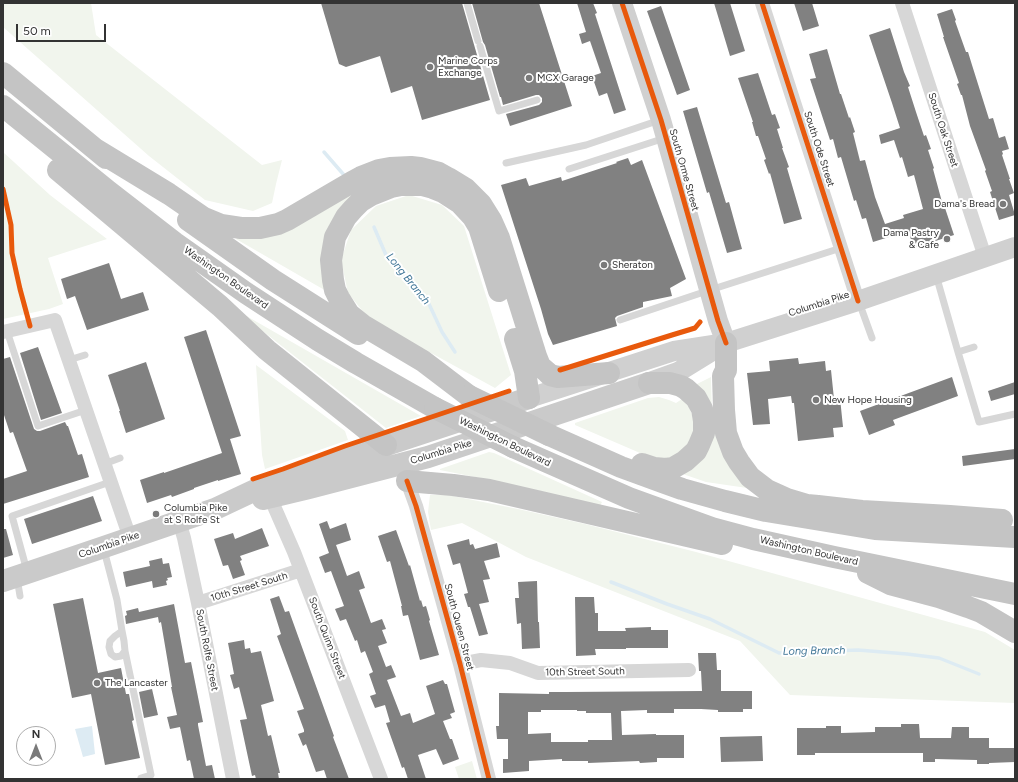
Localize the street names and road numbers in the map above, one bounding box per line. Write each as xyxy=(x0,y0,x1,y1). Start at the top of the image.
street label: South Oak Street xyxy=(925,91,961,169)
street label: South Ode Street xyxy=(801,110,837,188)
street label: South Orme Street xyxy=(667,128,701,212)
street label: Washington Boulevard xyxy=(181,244,271,312)
street label: Columbia Pike xyxy=(787,289,851,319)
street label: Washington Boulevard xyxy=(457,415,553,469)
street label: Columbia Pike xyxy=(409,437,473,467)
street label: Columbia Pike xyxy=(77,529,141,561)
street label: Washington Boulevard xyxy=(759,534,859,568)
street label: 10th Street South xyxy=(209,570,289,604)
street label: South Queen Street xyxy=(442,582,476,672)
street label: South Quinn Street xyxy=(306,595,348,681)
street label: South Rolfe Street xyxy=(193,608,221,692)
street label: 10th Street South xyxy=(545,665,625,679)

